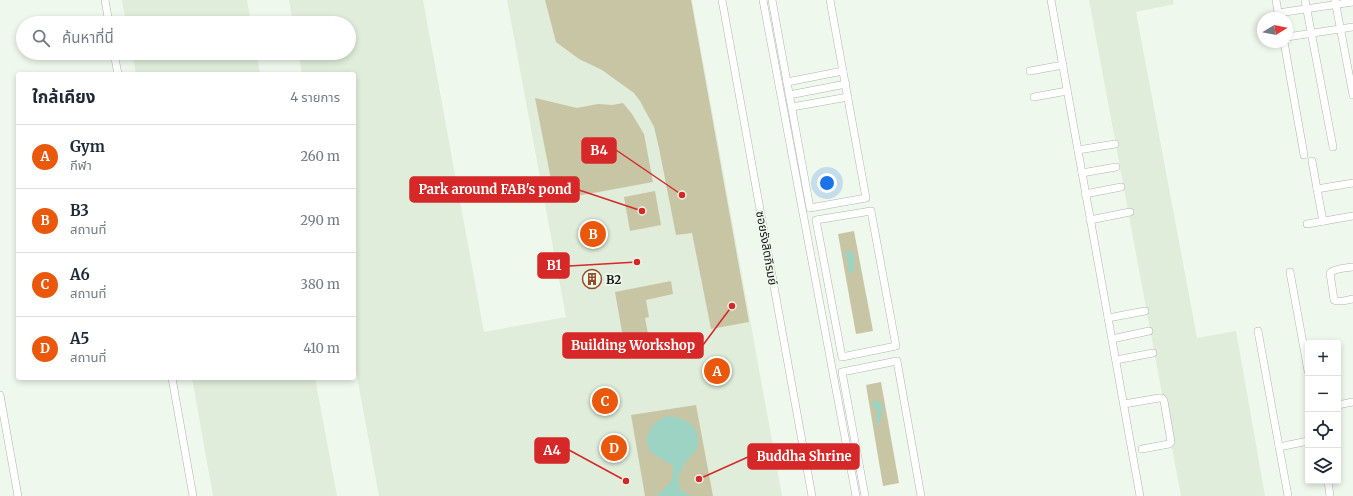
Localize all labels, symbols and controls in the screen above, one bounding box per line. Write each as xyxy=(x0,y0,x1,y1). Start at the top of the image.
north arrow xyxy=(1257,12,1293,48)
search box xyxy=(16,16,356,60)
icon: search xyxy=(30,27,52,49)
text: ค้นหาที่นี่ xyxy=(62,28,114,47)
text: ใกล้เคียง xyxy=(32,86,95,108)
text: 4 รายการ xyxy=(290,89,340,106)
text: Gym xyxy=(70,137,105,156)
callout: B4 xyxy=(582,138,616,163)
text: B4 xyxy=(590,142,609,159)
text: A xyxy=(40,148,50,165)
text: 260 m xyxy=(300,148,340,165)
text: กีฬา xyxy=(70,157,92,174)
your location xyxy=(817,173,837,193)
callout: Park around FAB's pond xyxy=(410,177,579,202)
text: Park around FAB's pond xyxy=(418,181,572,198)
text: B3 xyxy=(70,201,89,220)
street label: ซอยรังสิตภิรมย์ xyxy=(753,210,781,286)
text: B xyxy=(40,212,50,229)
text: 290 m xyxy=(300,212,340,229)
pin: B xyxy=(580,219,606,249)
text: สถานที่ xyxy=(70,221,106,238)
callout: B1 xyxy=(538,253,569,278)
text: B1 xyxy=(547,257,561,274)
text: A6 xyxy=(70,265,90,284)
building icon: B2 xyxy=(581,268,603,290)
place label: B2 xyxy=(606,272,621,287)
text: C xyxy=(41,276,49,293)
text: 380 m xyxy=(301,276,340,293)
text: สถานที่ xyxy=(70,285,106,302)
text: A5 xyxy=(70,329,89,348)
callout: Building Workshop xyxy=(563,333,703,358)
text: Building Workshop xyxy=(571,337,695,354)
text: D xyxy=(40,340,50,357)
text: 410 m xyxy=(303,340,340,357)
map controls xyxy=(1305,340,1341,484)
button: + xyxy=(1305,340,1341,376)
text: สถานที่ xyxy=(70,349,106,366)
pin: A xyxy=(704,356,730,386)
button: − xyxy=(1305,376,1341,412)
pin: C xyxy=(592,386,618,416)
button: locate xyxy=(1305,412,1341,448)
pin: D xyxy=(601,433,627,463)
callout: A4 xyxy=(535,438,569,463)
text: A4 xyxy=(542,442,561,459)
callout: Buddha Shrine xyxy=(748,444,859,469)
text: Buddha Shrine xyxy=(756,448,852,465)
button: layers xyxy=(1305,448,1341,484)

